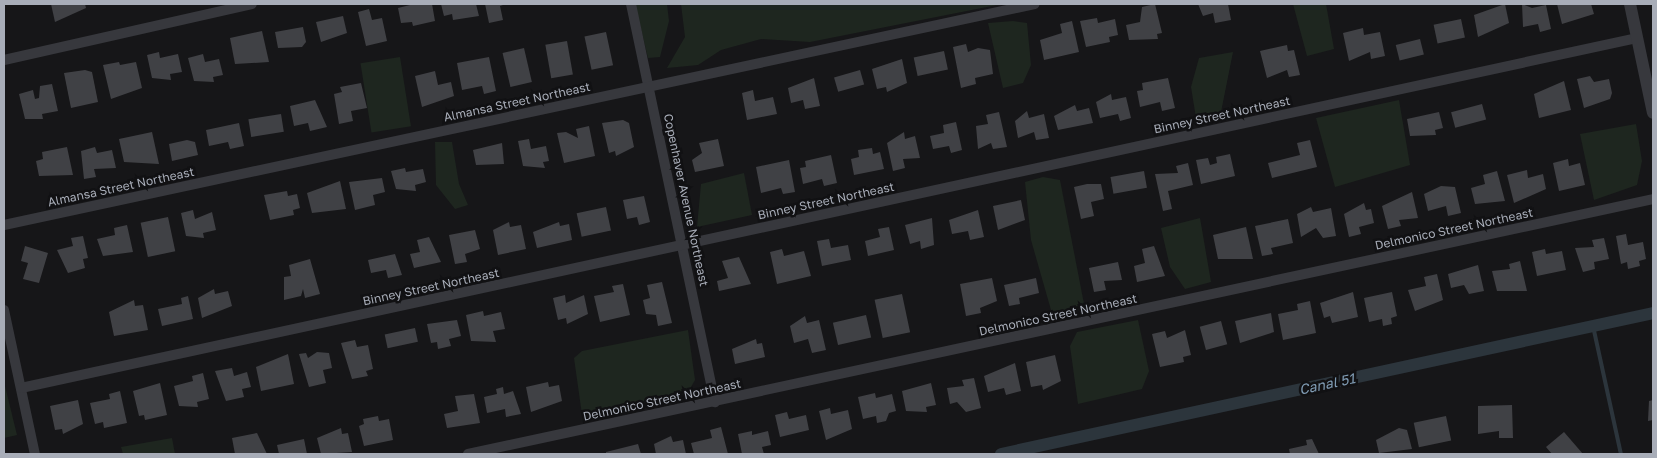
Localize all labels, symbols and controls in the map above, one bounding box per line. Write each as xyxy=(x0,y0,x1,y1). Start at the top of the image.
street label: Almansa Street Northeast xyxy=(442,79,592,125)
street label: Binney Street Northeast xyxy=(1152,93,1292,137)
street label: Copenhaver Avenue Northeast xyxy=(661,113,711,287)
street label: Almansa Street Northeast xyxy=(46,164,196,210)
street label: Binney Street Northeast xyxy=(756,179,896,223)
street label: Delmonico Street Northeast xyxy=(1374,205,1534,253)
street label: Binney Street Northeast xyxy=(361,265,501,309)
street label: Delmonico Street Northeast xyxy=(978,291,1138,339)
water label: Canal 51 xyxy=(1297,370,1357,398)
street label: Delmonico Street Northeast xyxy=(582,376,742,424)

